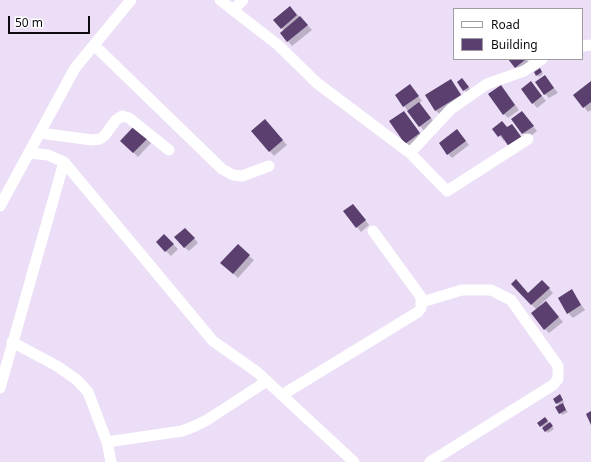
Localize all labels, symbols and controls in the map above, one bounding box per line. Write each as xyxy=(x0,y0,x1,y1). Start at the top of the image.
scale bar xyxy=(10,8,92,34)
legend xyxy=(453,8,583,60)
text: 50 m xyxy=(15,14,43,31)
text: Road xyxy=(491,16,520,33)
text: Building xyxy=(491,36,538,53)

